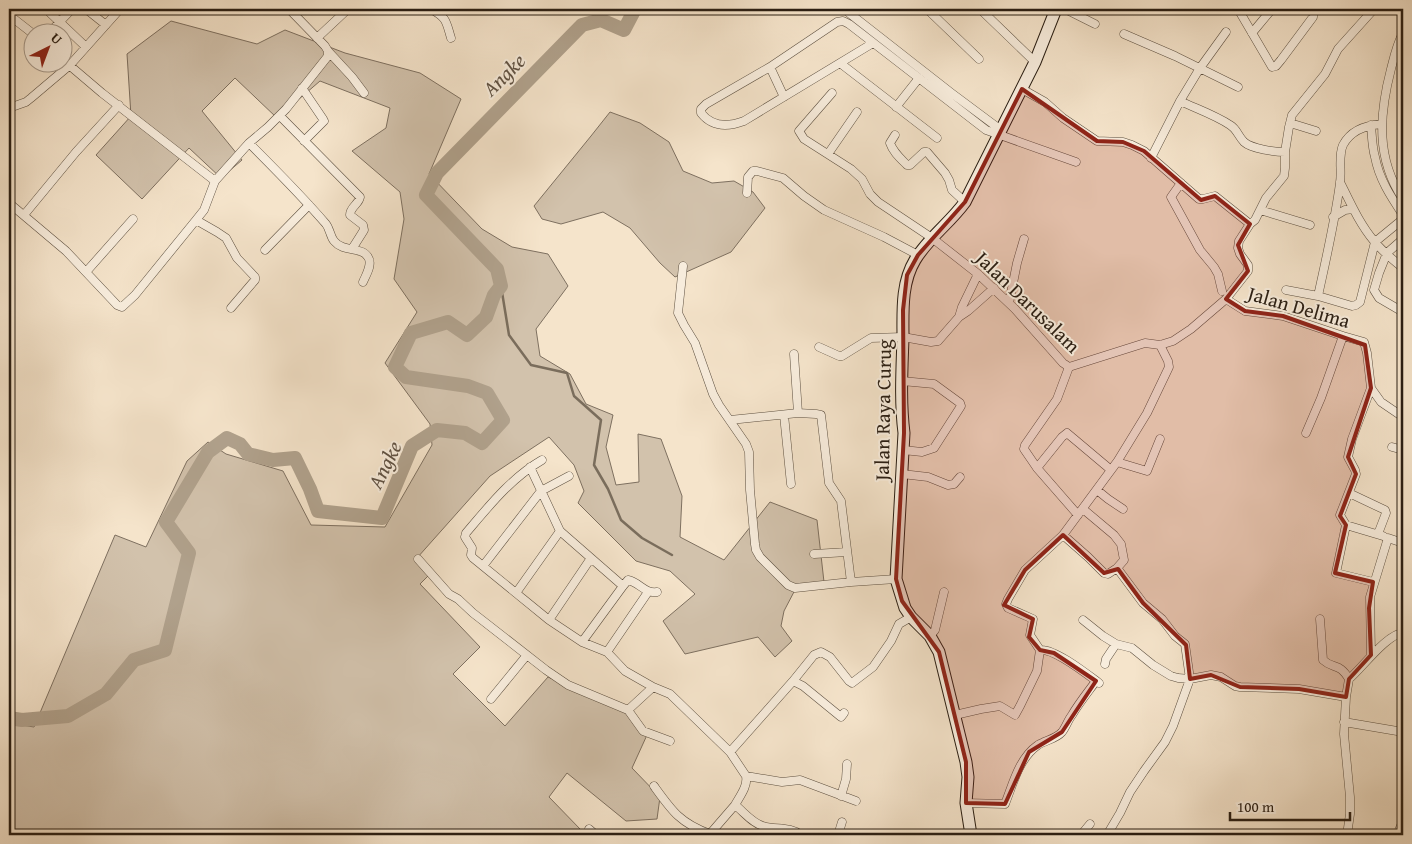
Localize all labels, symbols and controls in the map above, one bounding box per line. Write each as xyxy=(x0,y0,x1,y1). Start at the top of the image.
north arrow xyxy=(22,22,72,72)
text: U xyxy=(47,28,67,49)
water label: Angke xyxy=(474,46,532,104)
street label: Jalan Darusalam xyxy=(967,242,1088,360)
street label: Jalan Delima xyxy=(1242,277,1354,335)
street label: Jalan Raya Curug xyxy=(867,339,898,484)
water label: Angke xyxy=(359,436,409,495)
scale bar xyxy=(1230,789,1350,821)
text: 100 m xyxy=(1237,796,1275,817)

